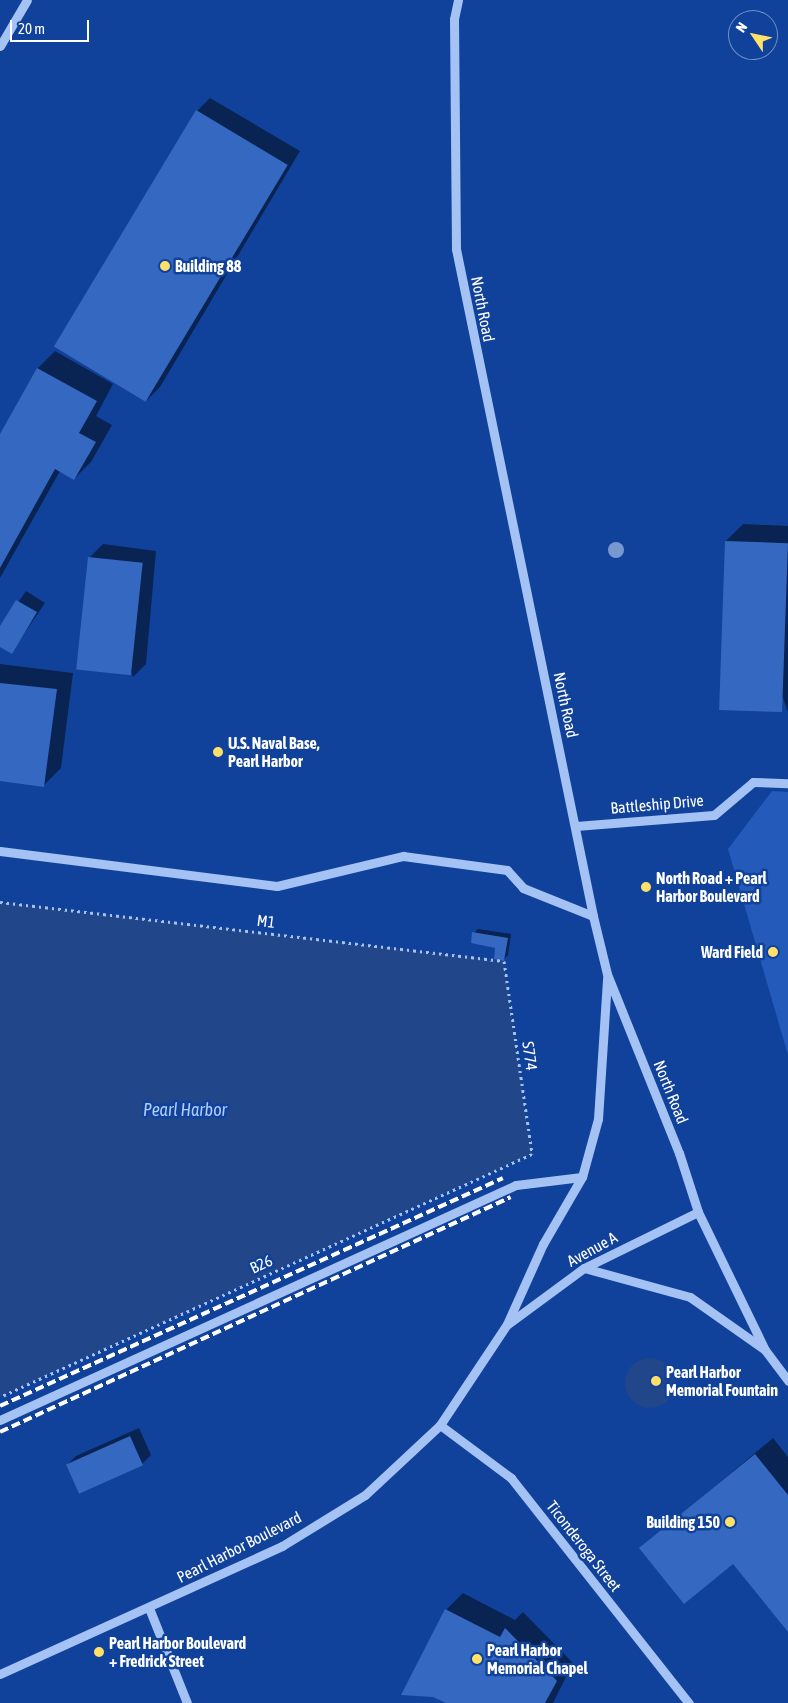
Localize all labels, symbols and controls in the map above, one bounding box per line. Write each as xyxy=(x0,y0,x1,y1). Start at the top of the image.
scale bar xyxy=(12,10,91,42)
north arrow xyxy=(728,10,778,60)
text: N xyxy=(732,19,750,35)
text: 20 m xyxy=(18,20,45,37)
place label: Building 88 xyxy=(175,256,241,276)
marker: Building 88 xyxy=(159,260,171,272)
street label: North Road xyxy=(467,274,499,344)
street label: North Road xyxy=(550,670,582,740)
place label: U.S. Naval Base, Pearl Harbor xyxy=(228,733,320,771)
marker: U.S. Naval Base, Pearl Harbor xyxy=(212,746,224,758)
street label: Battleship Drive xyxy=(610,790,704,818)
place label: North Road + Pearl Harbor Boulevard xyxy=(656,868,767,906)
marker: North Road + Pearl Harbor Boulevard xyxy=(640,881,652,893)
street label: M1 xyxy=(256,910,276,932)
place label: Ward Field xyxy=(701,942,763,962)
marker: Ward Field xyxy=(767,946,779,958)
street label: S774 xyxy=(518,1040,542,1072)
street label: North Road xyxy=(650,1058,692,1126)
water label: Pearl Harbor xyxy=(143,1099,227,1121)
street label: Avenue A xyxy=(564,1227,620,1271)
street label: B26 xyxy=(247,1251,275,1277)
place label: Pearl Harbor Memorial Fountain xyxy=(666,1362,778,1400)
marker: Pearl Harbor Memorial Fountain xyxy=(650,1375,662,1387)
street label: Ticonderoga Street xyxy=(543,1497,625,1595)
street label: Pearl Harbor Boulevard xyxy=(174,1507,304,1587)
place label: Building 150 xyxy=(646,1512,720,1532)
marker: Building 150 xyxy=(724,1516,736,1528)
place label: Pearl Harbor Boulevard + Fredrick Street xyxy=(109,1633,246,1671)
place label: Pearl Harbor Memorial Chapel xyxy=(487,1640,588,1678)
marker: Pearl Harbor Boulevard + Fredrick Street xyxy=(93,1646,105,1658)
marker: Pearl Harbor Memorial Chapel xyxy=(471,1653,483,1665)

